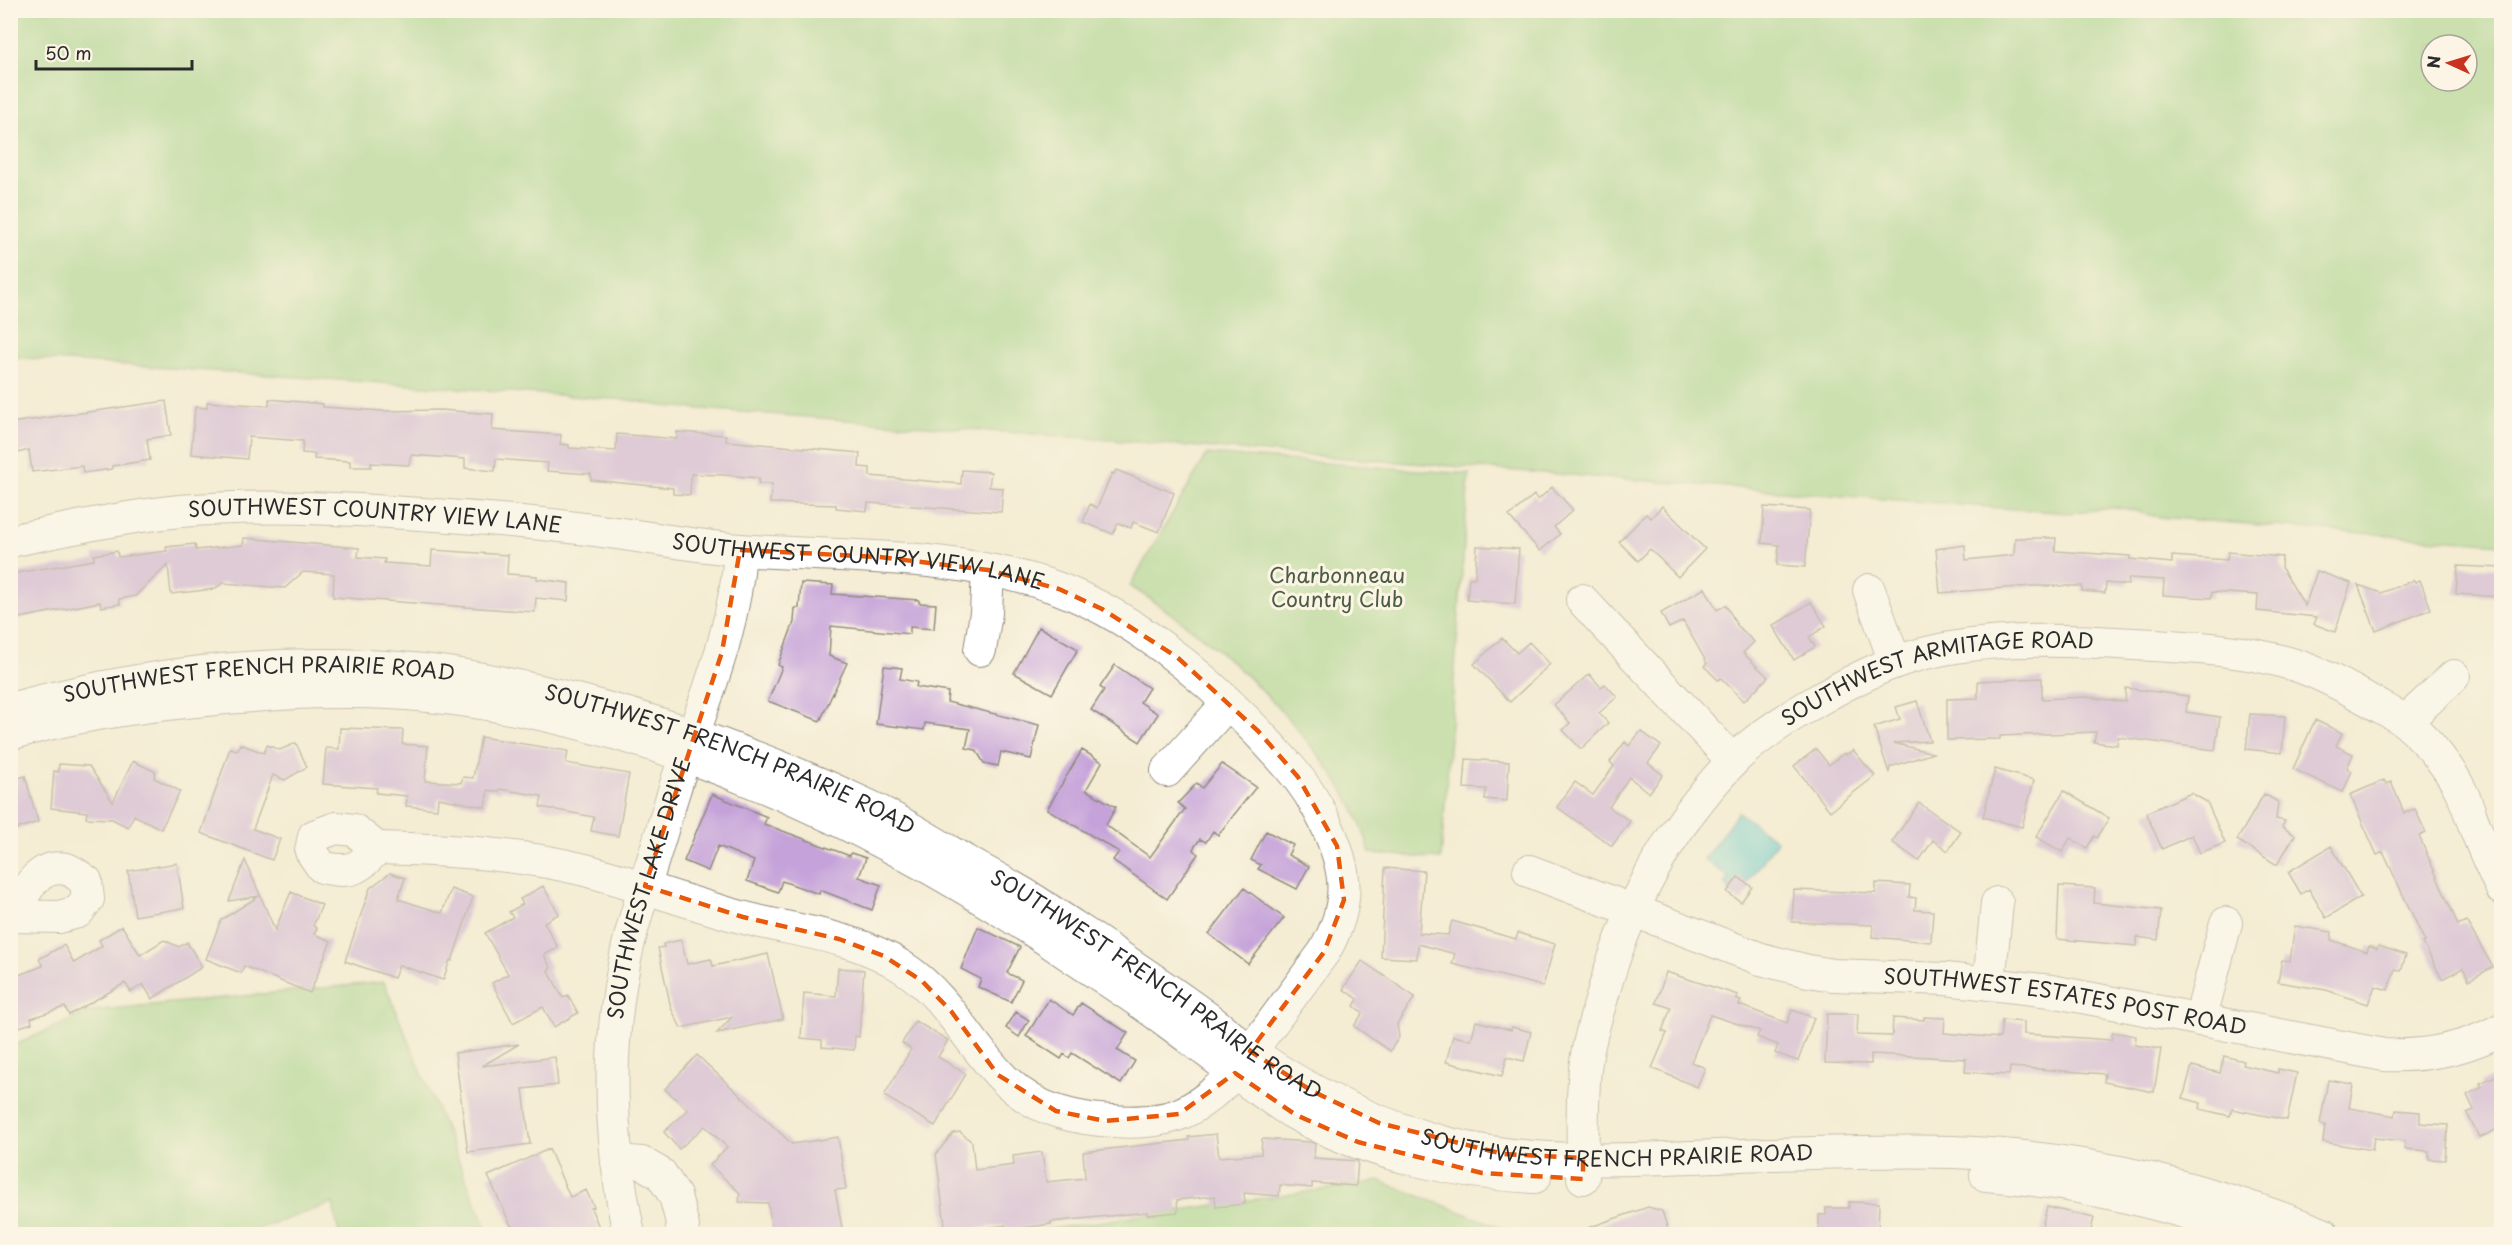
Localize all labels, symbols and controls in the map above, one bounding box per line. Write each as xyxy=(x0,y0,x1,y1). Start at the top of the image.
scale bar xyxy=(36,33,192,71)
north arrow xyxy=(2419,33,2479,93)
text: 50 m xyxy=(45,39,92,66)
text: N xyxy=(2421,55,2445,69)
street label: SOUTHWEST COUNTRY VIEW LANE xyxy=(187,489,564,540)
street label: SOUTHWEST COUNTRY VIEW LANE xyxy=(670,524,1049,597)
park label: Charbonneau Country Club xyxy=(1269,558,1405,614)
street label: SOUTHWEST ARMITAGE ROAD xyxy=(1774,623,2095,733)
street label: SOUTHWEST FRENCH PRAIRIE ROAD xyxy=(59,647,457,709)
street label: SOUTHWEST FRENCH PRAIRIE ROAD xyxy=(541,675,922,842)
street label: SOUTHWEST LAKE DRIVE xyxy=(598,753,698,1021)
street label: SOUTHWEST FRENCH PRAIRIE ROAD xyxy=(985,860,1329,1106)
street label: SOUTHWEST ESTATES POST ROAD xyxy=(1883,959,2250,1042)
street label: SOUTHWEST FRENCH PRAIRIE ROAD xyxy=(1417,1119,1814,1174)

